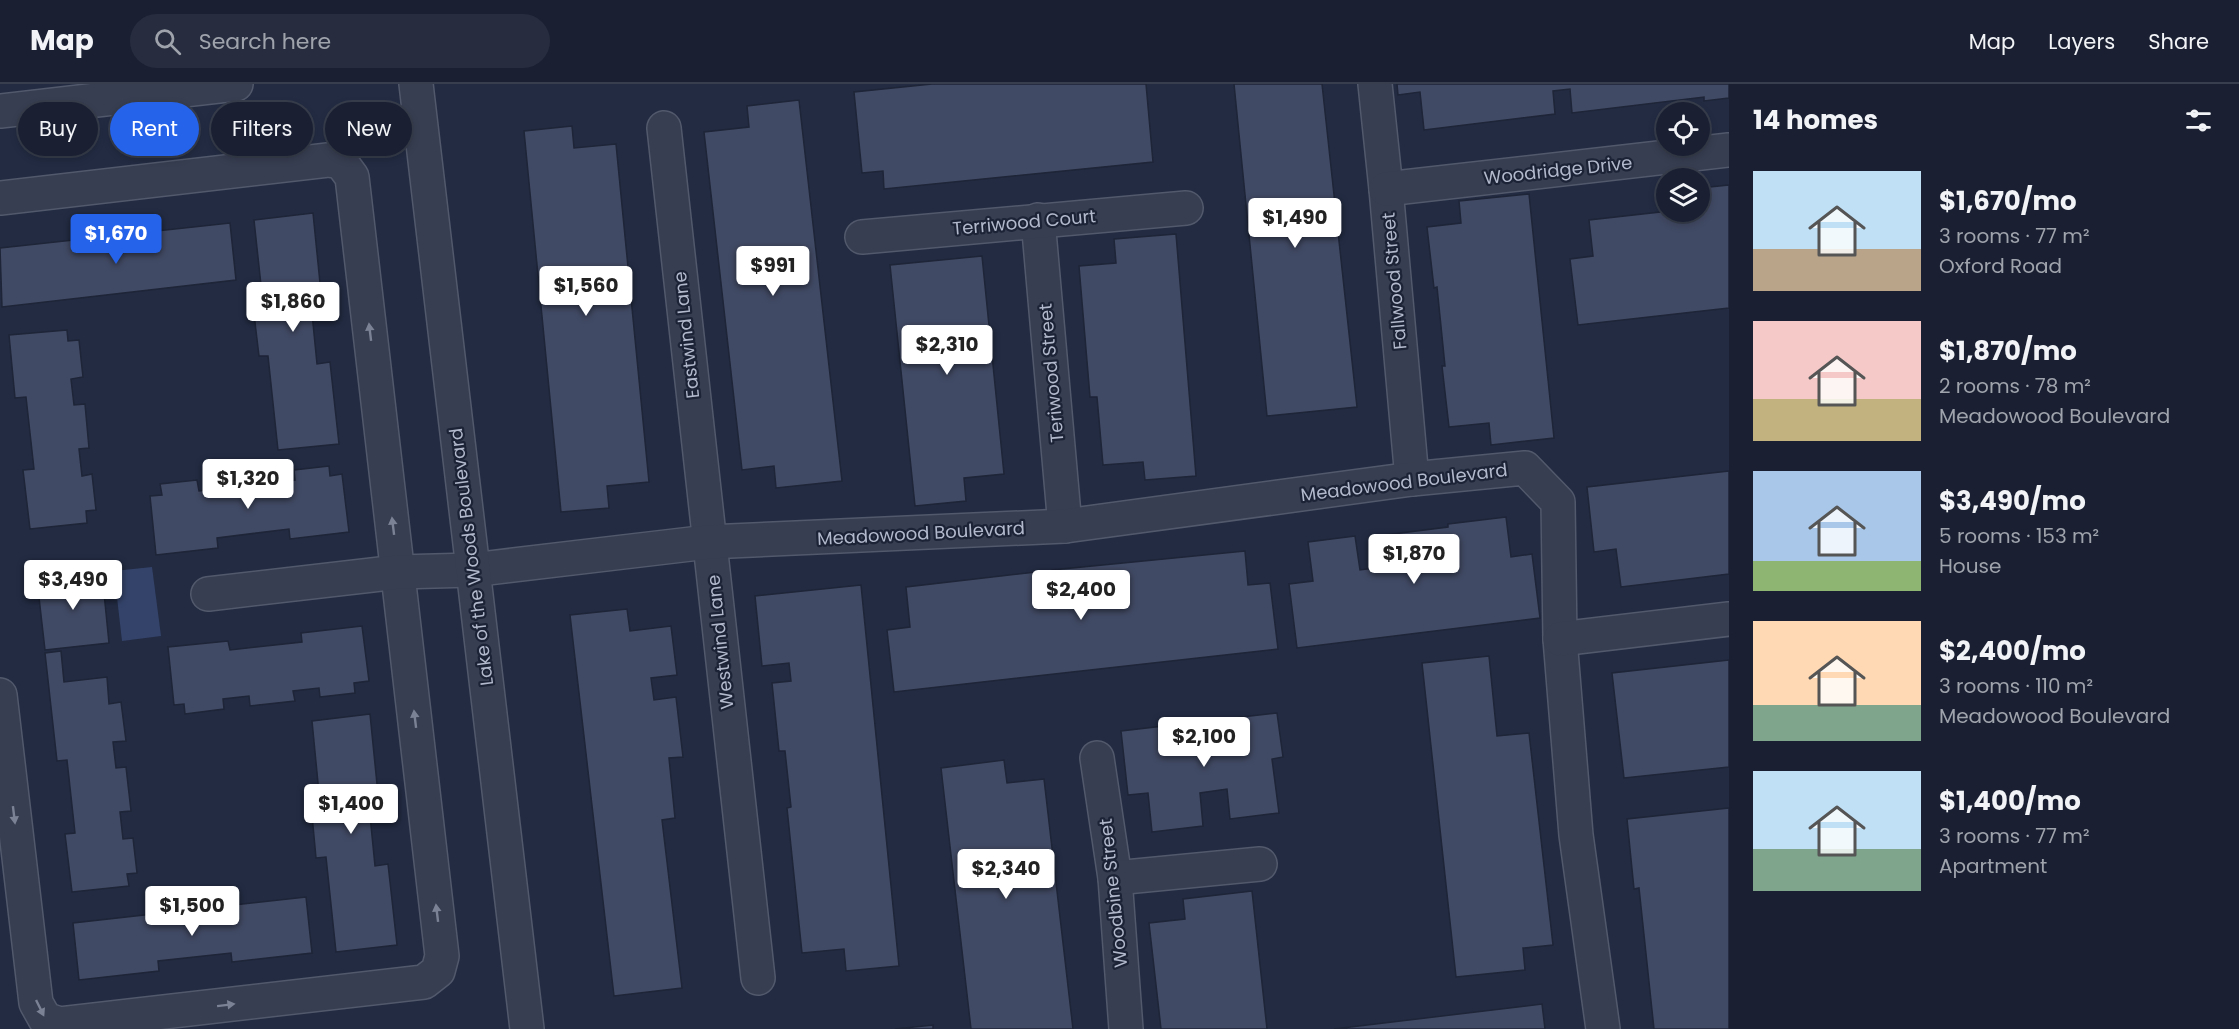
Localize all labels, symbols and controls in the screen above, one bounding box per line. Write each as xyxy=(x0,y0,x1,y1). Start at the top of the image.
search box xyxy=(130,14,550,68)
text: Map xyxy=(30,21,94,60)
icon: search xyxy=(151,25,184,58)
text: Search here xyxy=(199,26,331,57)
text: Map xyxy=(1969,27,2015,56)
text: Layers xyxy=(2048,27,2115,56)
text: Share xyxy=(2148,27,2209,56)
chip: Buy xyxy=(18,102,98,156)
chip: Rent xyxy=(110,102,199,156)
chip: Filters xyxy=(211,102,313,156)
chip: New xyxy=(325,102,412,156)
map controls xyxy=(1656,102,1710,222)
button: locate xyxy=(1656,102,1710,156)
text: 14 homes xyxy=(1753,102,1878,138)
icon: filters xyxy=(2182,104,2215,137)
street label: Woodridge Drive xyxy=(1482,150,1634,190)
button: layers xyxy=(1656,168,1710,222)
text: $1,670/mo xyxy=(1939,183,2077,219)
icon: home xyxy=(1801,195,1873,267)
pin: $1,490 xyxy=(1246,198,1344,249)
street label: Terriwood Court xyxy=(951,203,1097,241)
text: $1,490 xyxy=(1262,203,1328,231)
street label: Fallwood Street xyxy=(1376,211,1412,351)
pin: $1,670 xyxy=(67,214,165,265)
text: $1,670 xyxy=(85,219,147,247)
text: 3 rooms · 77 m² xyxy=(1939,222,2090,250)
pin: $991 xyxy=(737,246,809,297)
text: $991 xyxy=(750,251,796,279)
text: Oxford Road xyxy=(1939,252,2062,280)
pin: $1,560 xyxy=(537,266,635,317)
street label: Eastwind Lane xyxy=(667,270,705,400)
text: $1,560 xyxy=(553,271,619,299)
pin: $1,860 xyxy=(244,282,342,333)
text: $1,860 xyxy=(260,287,326,315)
street label: Teriwood Street xyxy=(1032,302,1070,444)
one-way arrow xyxy=(365,322,375,341)
pin: $2,310 xyxy=(898,325,996,376)
text: $2,310 xyxy=(916,330,978,358)
text: $1,870/mo xyxy=(1939,333,2077,369)
icon: home xyxy=(1801,345,1873,417)
text: 2 rooms · 78 m² xyxy=(1939,372,2091,400)
text: Meadowood Boulevard xyxy=(1939,402,2170,430)
street label: Lake of the Woods Boulevard xyxy=(443,427,499,687)
street label: Meadowood Boulevard xyxy=(1299,457,1509,507)
pin: $1,320 xyxy=(199,459,297,510)
text: $1,320 xyxy=(217,464,279,492)
text: $3,490/mo xyxy=(1939,483,2086,519)
icon: home xyxy=(1801,495,1873,567)
street label: Meadowood Boulevard xyxy=(816,515,1026,551)
one-way arrow xyxy=(388,516,398,535)
text: 5 rooms · 153 m² xyxy=(1939,522,2099,550)
pin: $1,870 xyxy=(1365,534,1463,585)
text: $1,870 xyxy=(1382,539,1446,567)
text: House xyxy=(1939,552,2001,580)
pin: $3,490 xyxy=(24,560,122,611)
text: $3,490 xyxy=(38,565,108,593)
pin: $2,400 xyxy=(1032,570,1130,621)
street label: Westwind Lane xyxy=(701,574,739,710)
text: $2,400 xyxy=(1046,575,1116,603)
text: $2,400/mo xyxy=(1939,633,2086,669)
icon: home xyxy=(1801,645,1873,717)
text: 3 rooms · 110 m² xyxy=(1939,672,2093,700)
text: Meadowood Boulevard xyxy=(1939,702,2170,730)
one-way arrow xyxy=(410,710,420,729)
pin: $2,100 xyxy=(1155,717,1253,768)
text: $2,100 xyxy=(1172,722,1236,750)
text: $1,400/mo xyxy=(1939,783,2081,819)
pin: $1,400 xyxy=(302,784,400,835)
text: $1,400 xyxy=(318,789,384,817)
icon: home xyxy=(1801,795,1873,867)
one-way arrow xyxy=(9,806,19,825)
street label: Woodbine Street xyxy=(1093,817,1133,969)
text: 3 rooms · 77 m² xyxy=(1939,822,2090,850)
pin: $2,340 xyxy=(957,849,1055,900)
text: Apartment xyxy=(1939,852,2047,880)
text: $2,340 xyxy=(972,854,1041,882)
pin: $1,500 xyxy=(143,886,241,937)
text: $1,500 xyxy=(159,891,225,919)
one-way arrow xyxy=(433,904,442,923)
one-way arrow xyxy=(34,999,44,1017)
one-way arrow xyxy=(217,1000,236,1009)

